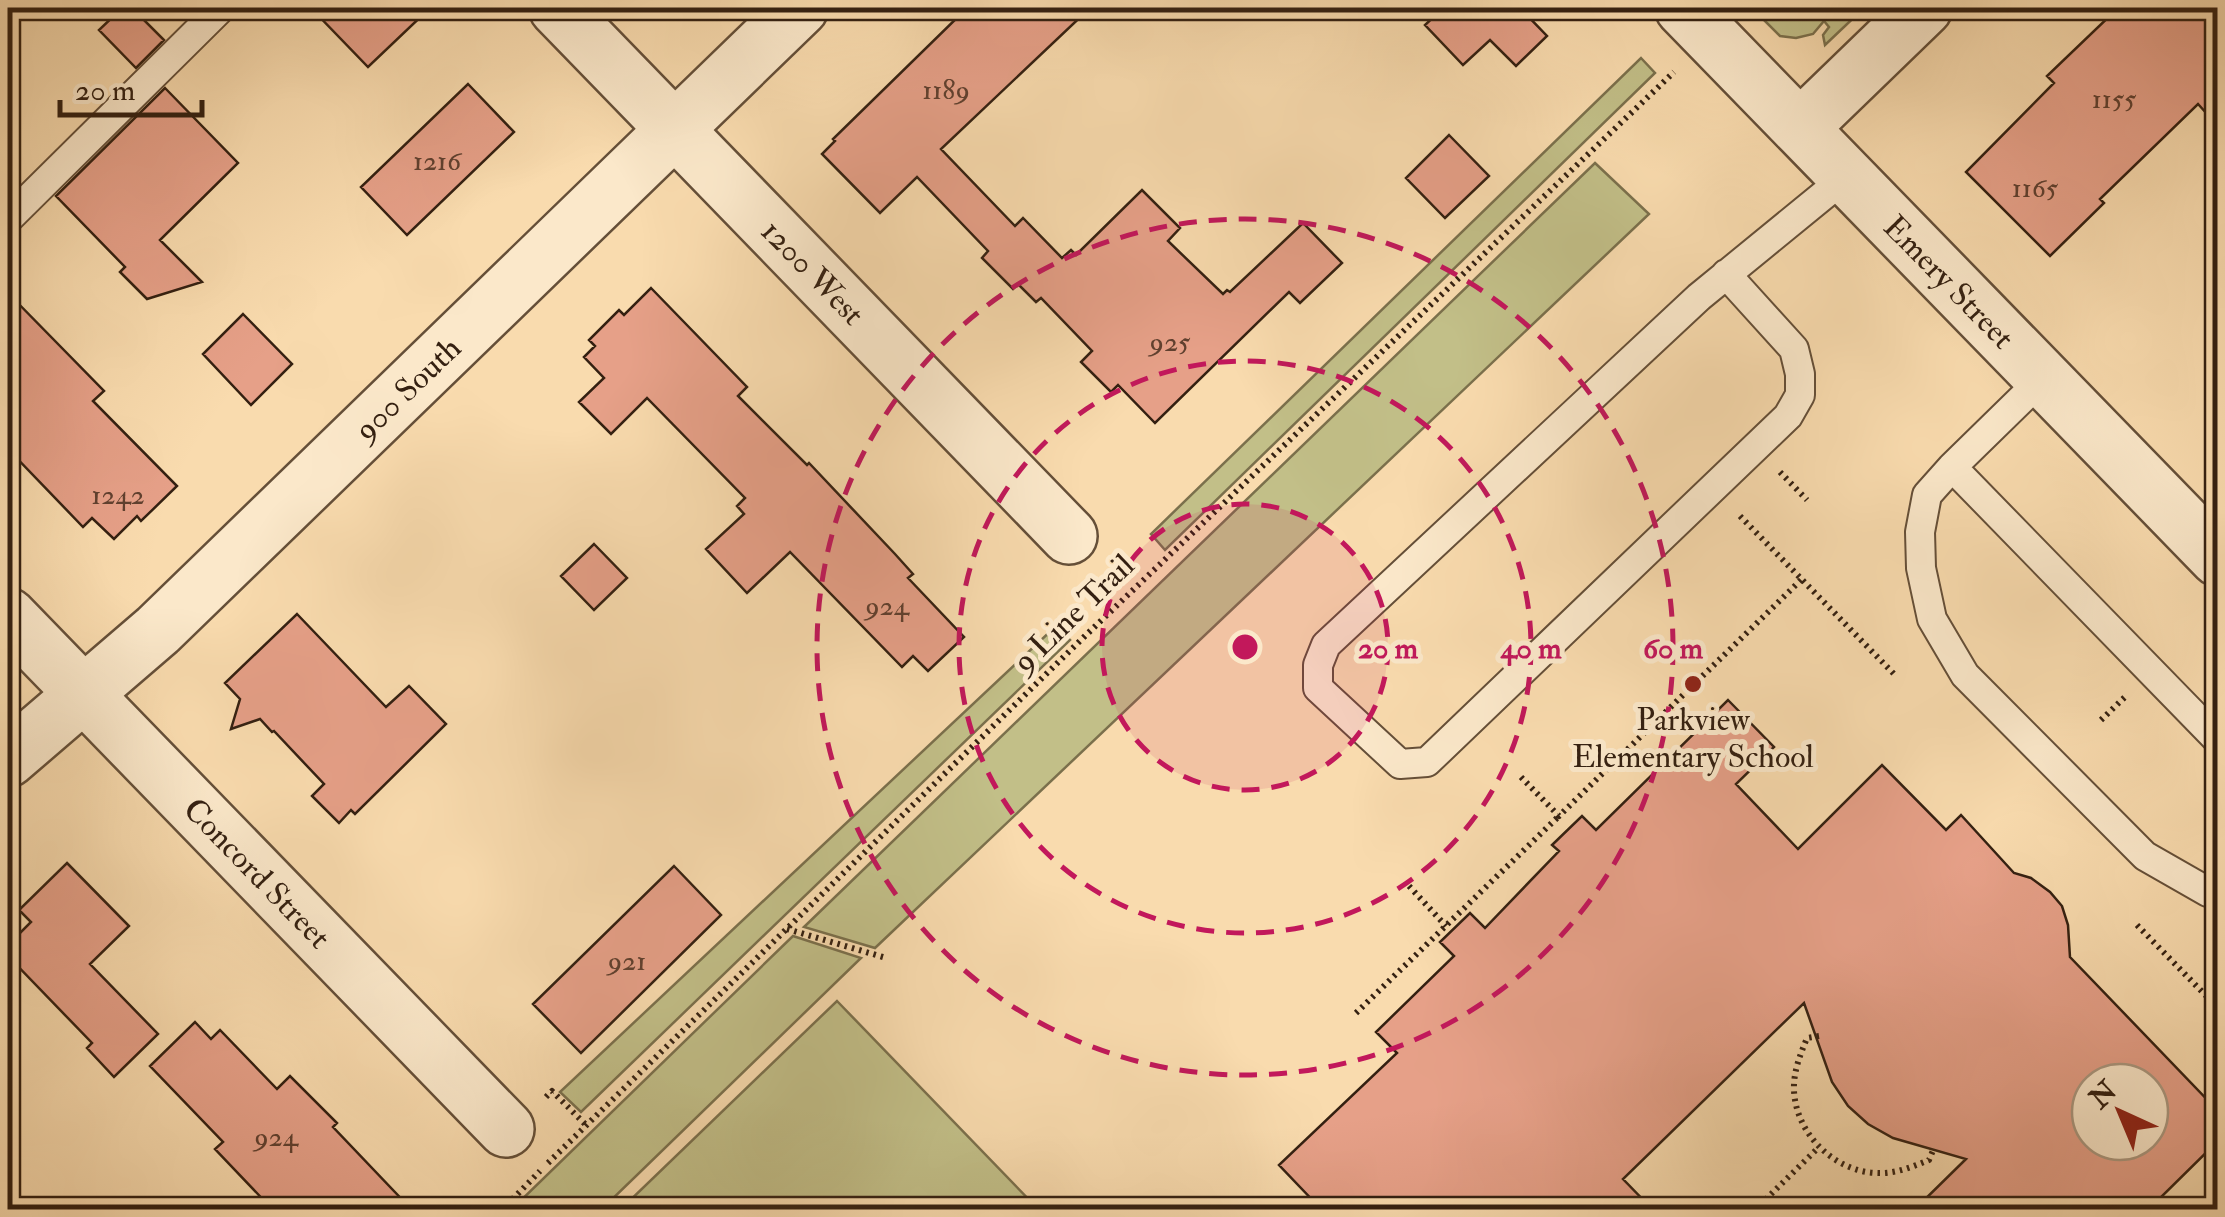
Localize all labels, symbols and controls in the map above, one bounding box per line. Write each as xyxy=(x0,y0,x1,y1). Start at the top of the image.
scale bar xyxy=(60,55,202,117)
text: 20 m xyxy=(75,72,135,109)
house number: 1189 xyxy=(922,73,970,108)
house number: 1155 xyxy=(2092,82,2137,117)
house number: 1216 xyxy=(413,144,463,179)
house number: 1165 xyxy=(2012,171,2059,206)
street label: Emery Street xyxy=(1875,207,2023,358)
street label: 1200 West xyxy=(752,212,873,334)
house number: 925 xyxy=(1148,325,1191,360)
street label: 900 South xyxy=(345,328,470,451)
house number: 1242 xyxy=(91,478,145,513)
street label: 9 Line Trail xyxy=(1003,546,1143,683)
house number: 924 xyxy=(863,589,911,624)
centre of rings xyxy=(1227,629,1263,665)
text: 20 m xyxy=(1358,630,1419,667)
text: 40 m xyxy=(1499,630,1562,667)
text: 60 m xyxy=(1643,630,1704,667)
marker: Parkview Elementary School xyxy=(1682,673,1704,695)
place label: Parkview Elementary School xyxy=(1572,700,1814,777)
street label: Concord Street xyxy=(174,790,339,957)
house number: 921 xyxy=(606,944,646,979)
north arrow xyxy=(2070,1062,2170,1162)
text: N xyxy=(2082,1073,2126,1117)
house number: 924 xyxy=(252,1120,300,1155)

